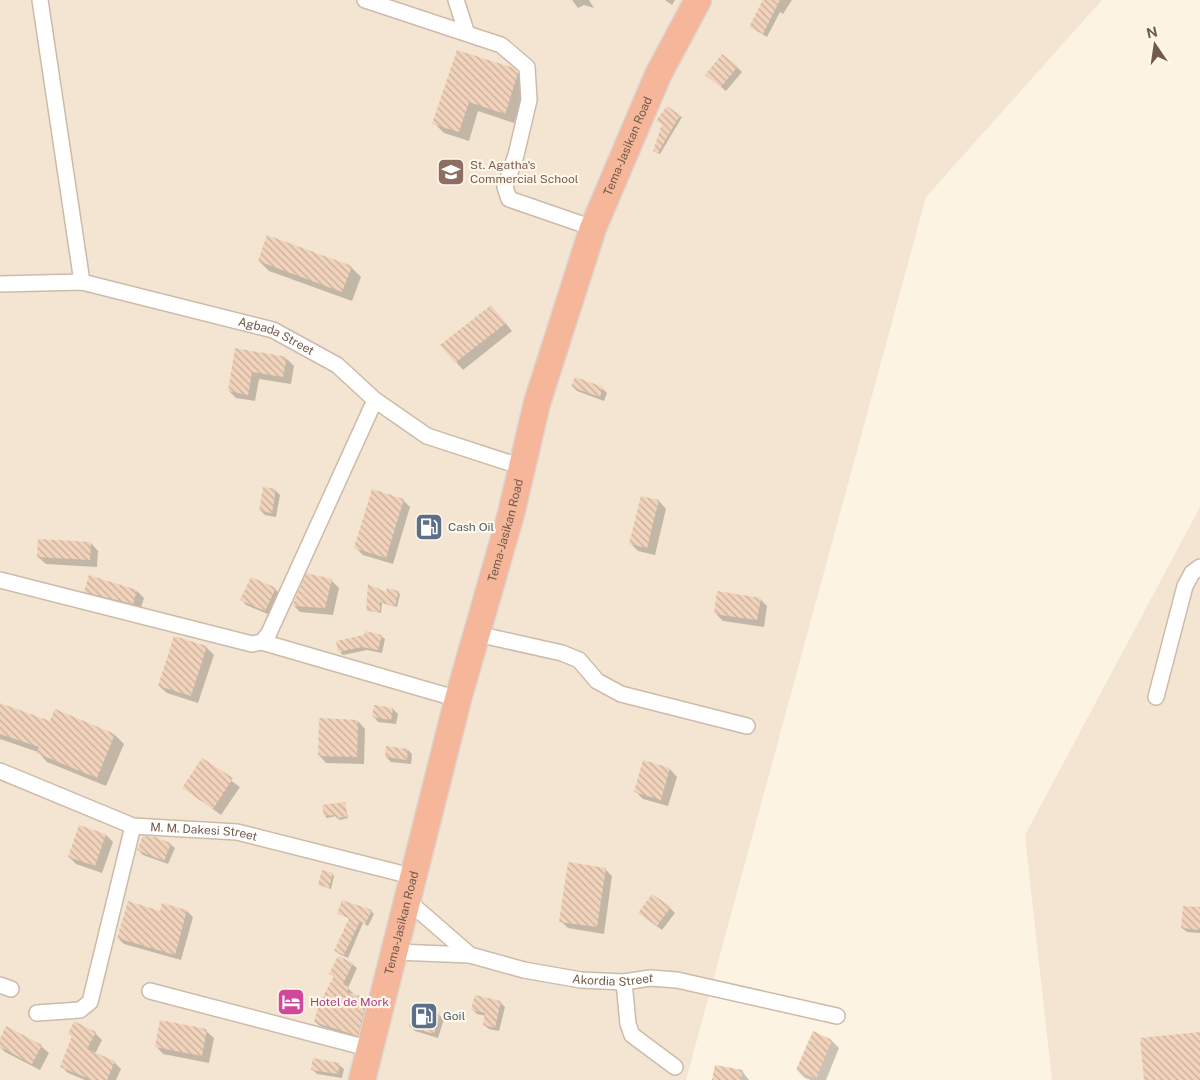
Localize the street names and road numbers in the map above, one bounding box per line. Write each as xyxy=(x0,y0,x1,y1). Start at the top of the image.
street label: Tema-Jasikan Road xyxy=(601,95,655,198)
street label: Agbada Street xyxy=(237,315,317,358)
street label: Tema-Jasikan Road xyxy=(485,478,526,584)
street label: M. M. Dakesi Street xyxy=(150,820,259,844)
street label: Tema-Jasikan Road xyxy=(382,870,421,976)
street label: Akordia Street xyxy=(571,971,654,989)

